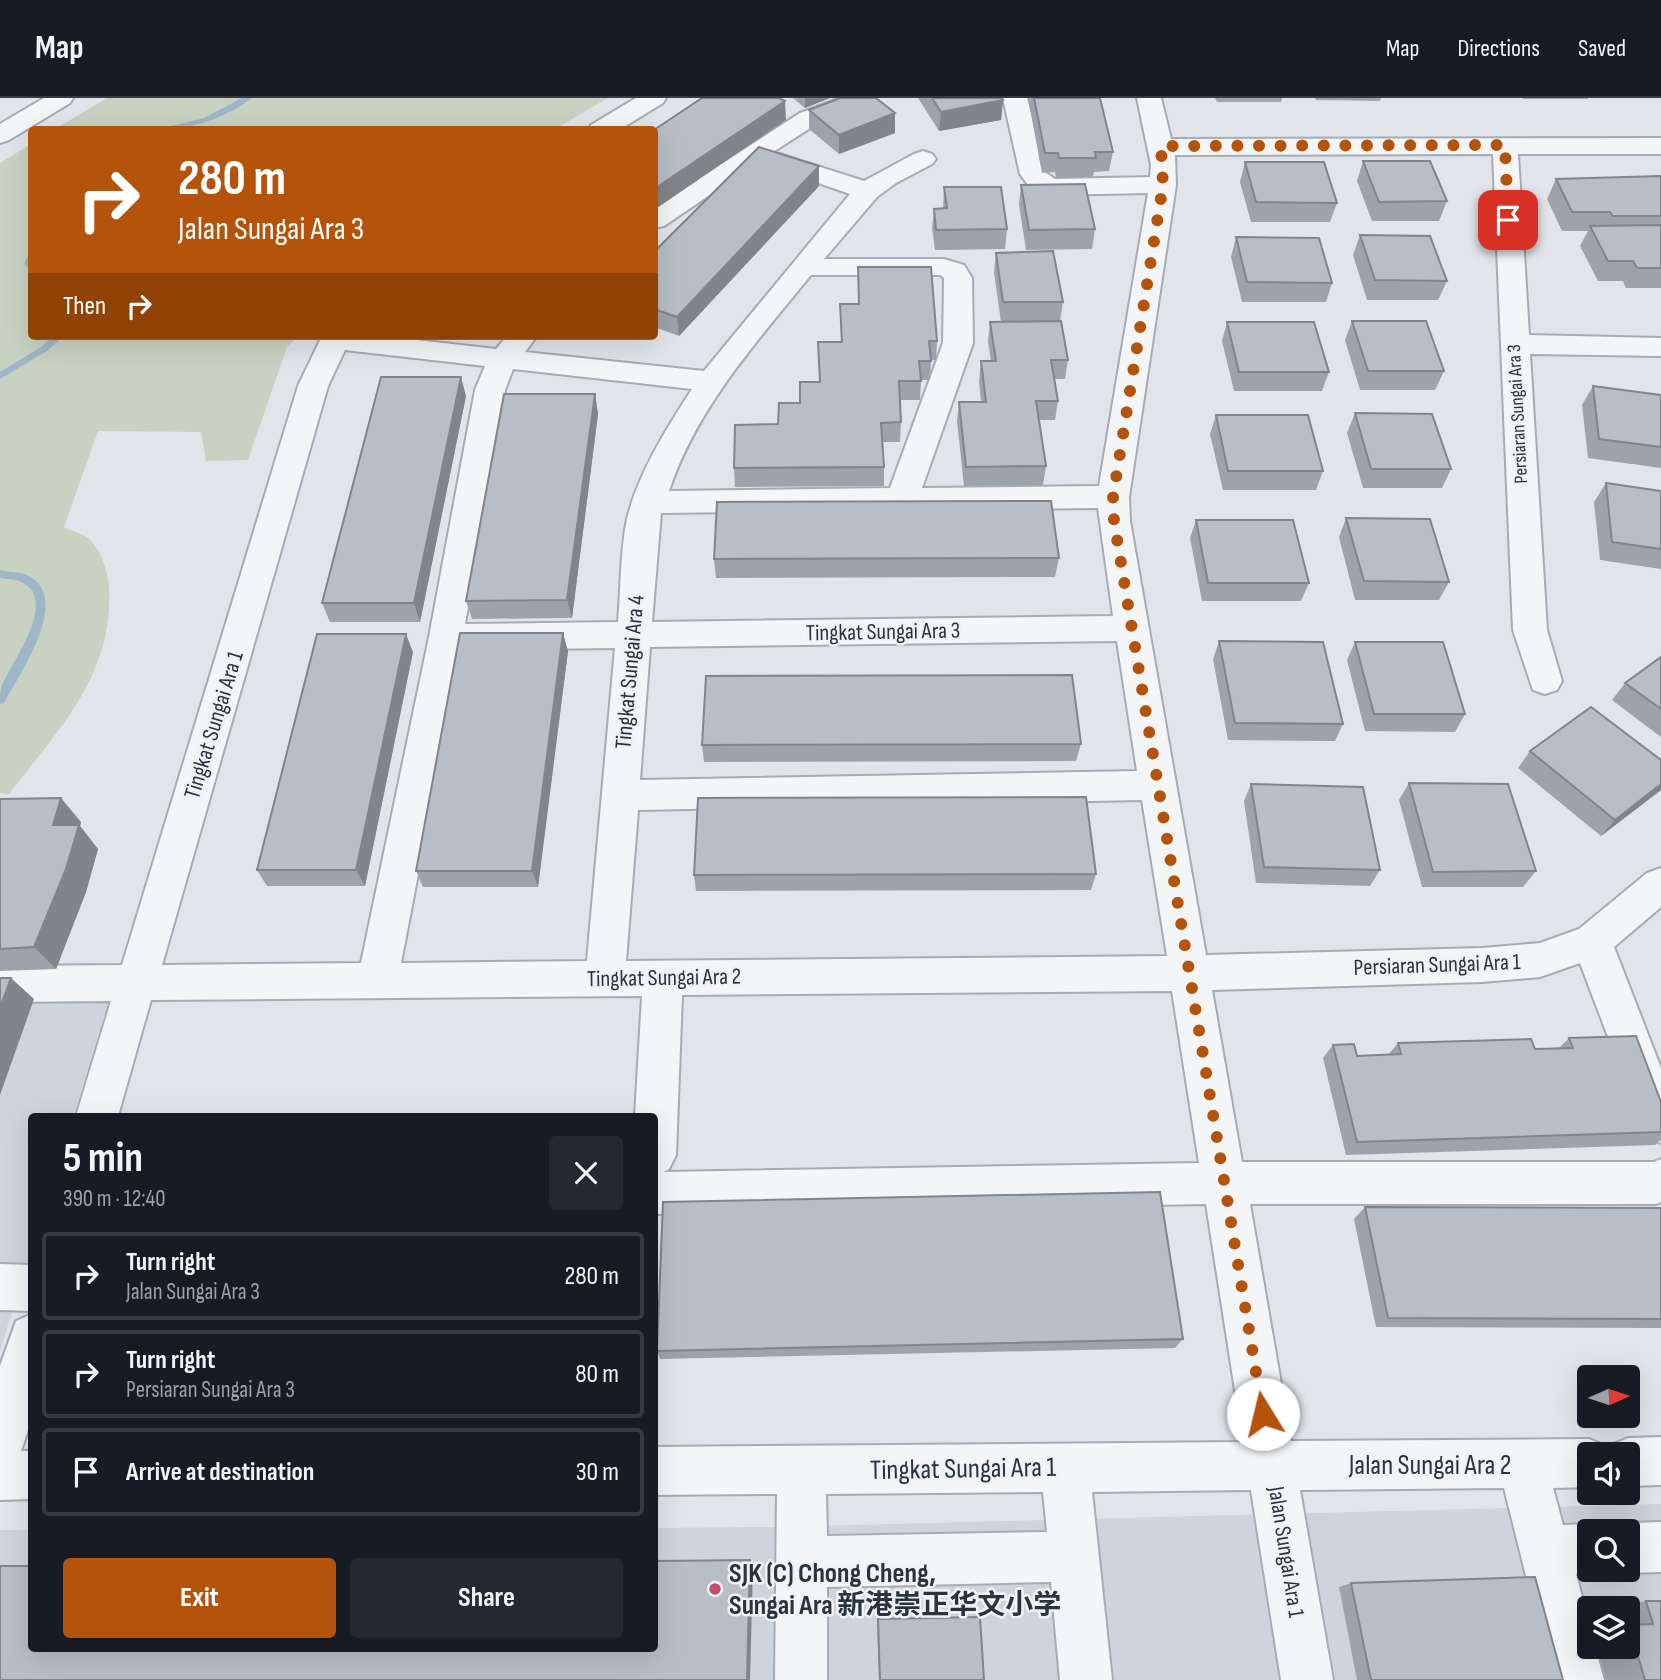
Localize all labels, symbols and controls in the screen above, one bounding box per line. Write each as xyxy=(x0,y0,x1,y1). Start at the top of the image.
text: Map xyxy=(35,28,84,68)
text: Map xyxy=(1386,34,1419,63)
text: Directions xyxy=(1457,34,1540,63)
text: Saved xyxy=(1578,34,1626,63)
text: 280 m xyxy=(178,150,286,209)
icon: right xyxy=(63,154,154,245)
pin xyxy=(1478,190,1538,250)
icon: arrive xyxy=(1489,201,1527,239)
text: Jalan Sungai Ara 3 xyxy=(178,210,364,249)
icon: right xyxy=(120,287,158,325)
text: Then xyxy=(63,291,106,322)
street label: Persiaran Sungai Ara 3 xyxy=(1503,344,1533,484)
street label: Tingkat Sungai Ara 4 xyxy=(609,593,651,750)
street label: Tingkat Sungai Ara 3 xyxy=(805,617,961,647)
street label: Tingkat Sungai Ara 1 xyxy=(178,648,250,802)
street label: Persiaran Sungai Ara 1 xyxy=(1353,948,1521,982)
street label: Tingkat Sungai Ara 2 xyxy=(587,963,741,993)
text: 5 min xyxy=(63,1133,143,1184)
button: close xyxy=(549,1136,623,1210)
text: 390 m · 12:40 xyxy=(63,1185,165,1213)
text: Turn right xyxy=(126,1247,215,1278)
icon: right xyxy=(67,1257,105,1295)
text: 280 m xyxy=(564,1261,619,1292)
text: Jalan Sungai Ara 3 xyxy=(126,1278,260,1306)
text: Turn right xyxy=(126,1345,215,1376)
icon: right xyxy=(67,1355,105,1393)
text: 80 m xyxy=(575,1359,619,1390)
north arrow xyxy=(1577,1365,1640,1428)
map controls xyxy=(1577,1365,1640,1659)
text: Persiaran Sungai Ara 3 xyxy=(126,1376,295,1404)
position arrow xyxy=(1226,1377,1300,1451)
button: sound xyxy=(1577,1442,1640,1505)
street label: Jalan Sungai Ara 2 xyxy=(1348,1449,1511,1482)
street label: Tingkat Sungai Ara 1 xyxy=(870,1451,1057,1487)
icon: arrive xyxy=(67,1453,105,1491)
text: Arrive at destination xyxy=(126,1457,314,1488)
text: 30 m xyxy=(576,1457,619,1488)
street label: Jalan Sungai Ara 1 xyxy=(1262,1484,1310,1620)
button: search xyxy=(1577,1519,1640,1582)
place label: SJK (C) Chong Cheng, Sungai Ara 新港崇正华文小学 xyxy=(729,1557,1061,1622)
button: Exit xyxy=(63,1558,336,1638)
button: Share xyxy=(350,1558,623,1638)
marker: SJK (C) Chong Cheng, Sungai Ara 新港崇正华文小学 xyxy=(707,1581,723,1597)
button: layers xyxy=(1577,1596,1640,1659)

